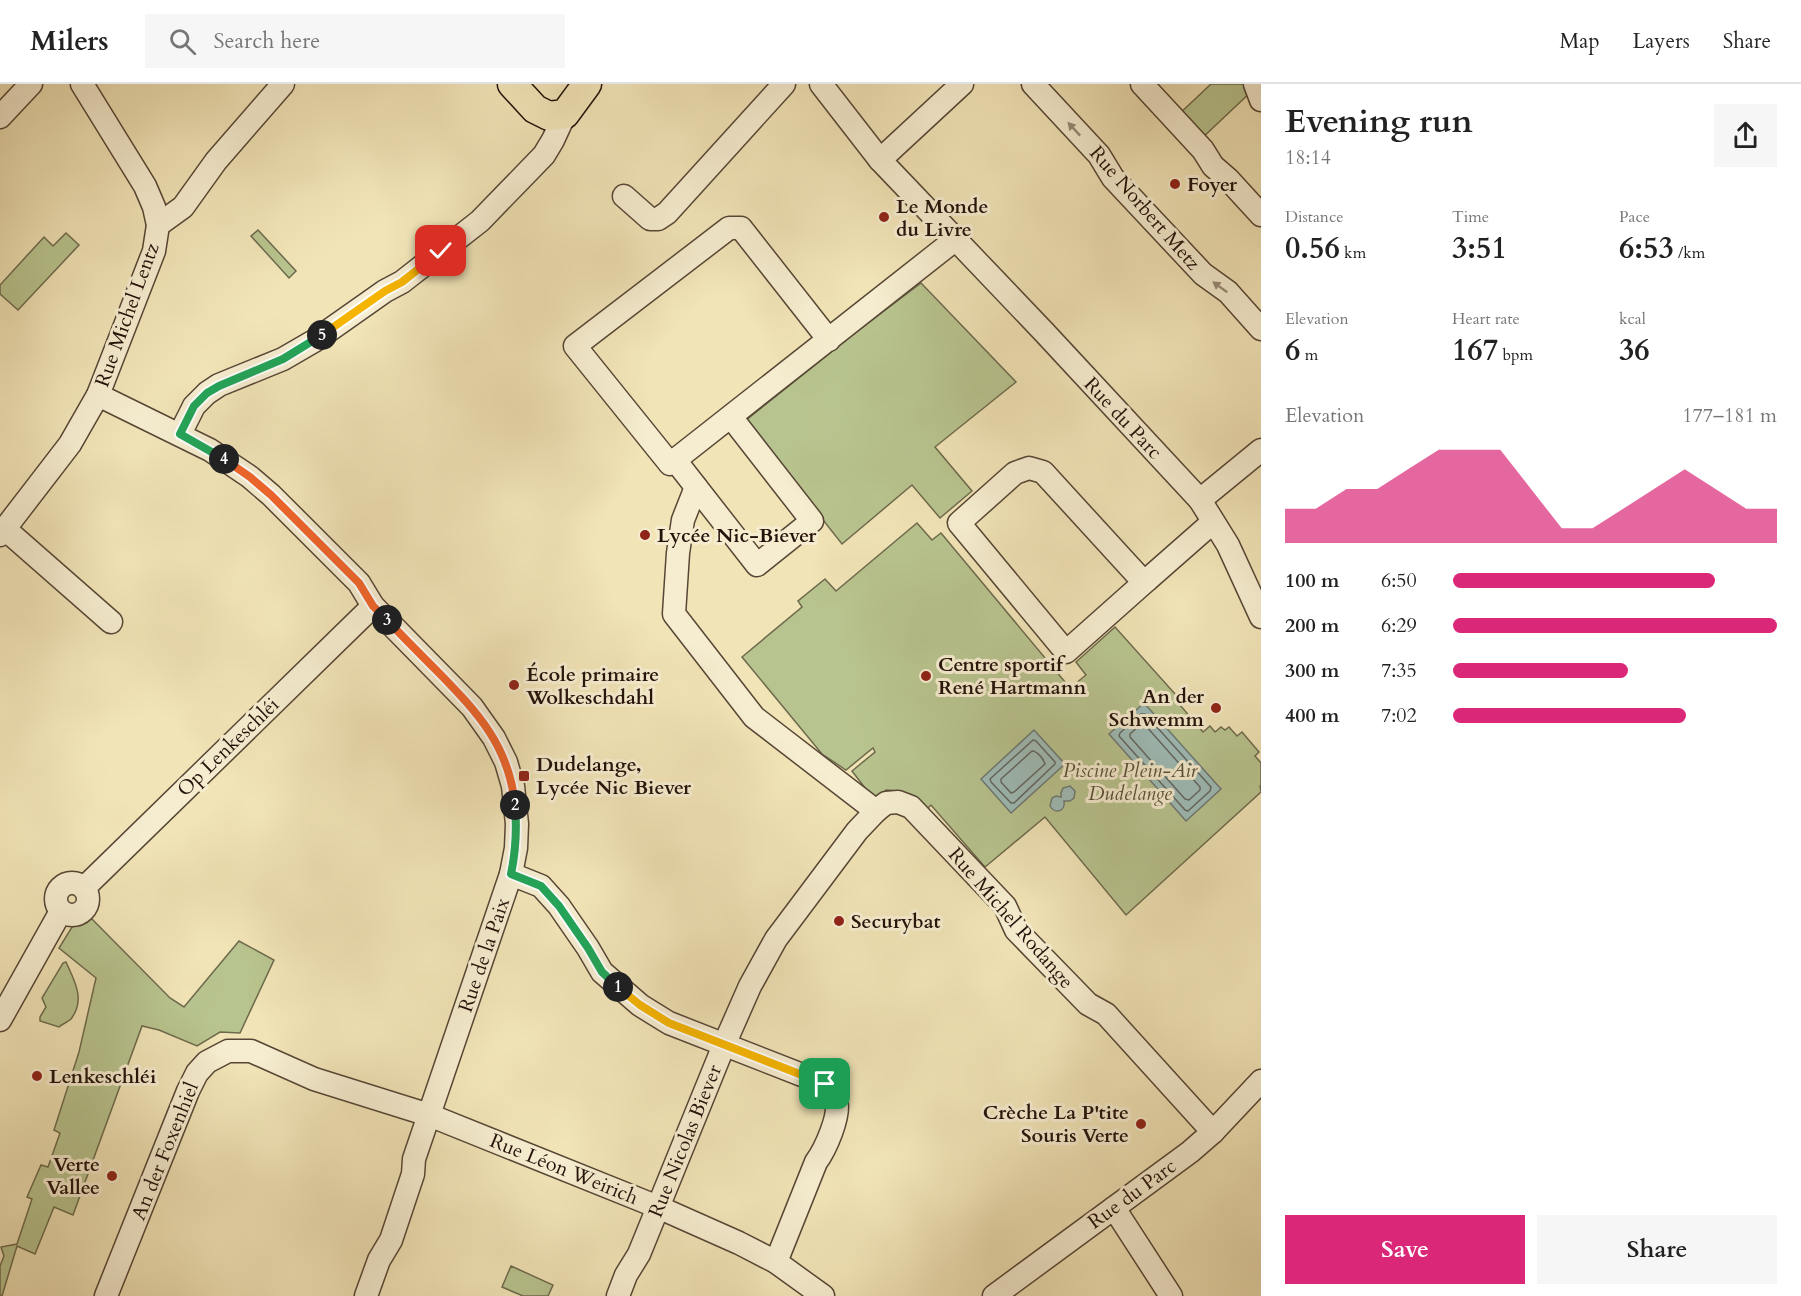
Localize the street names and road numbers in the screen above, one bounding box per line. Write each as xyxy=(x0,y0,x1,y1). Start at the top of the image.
street label: Rue Norbert Metz xyxy=(1083,140,1207,276)
street label: Rue Michel Lentz xyxy=(88,239,166,391)
street label: Rue du Parc xyxy=(1078,371,1168,465)
street label: Op Lenkeschléi xyxy=(171,691,285,803)
street label: Rue Michel Rodange xyxy=(942,842,1080,994)
street label: Rue de la Paix xyxy=(452,894,516,1016)
street label: Rue Nicolas Biever xyxy=(642,1060,728,1221)
street label: An der Foxenhiel xyxy=(125,1078,205,1224)
street label: Rue Léon Weirich xyxy=(486,1127,642,1211)
street label: Rue du Parc xyxy=(1082,1153,1182,1235)

